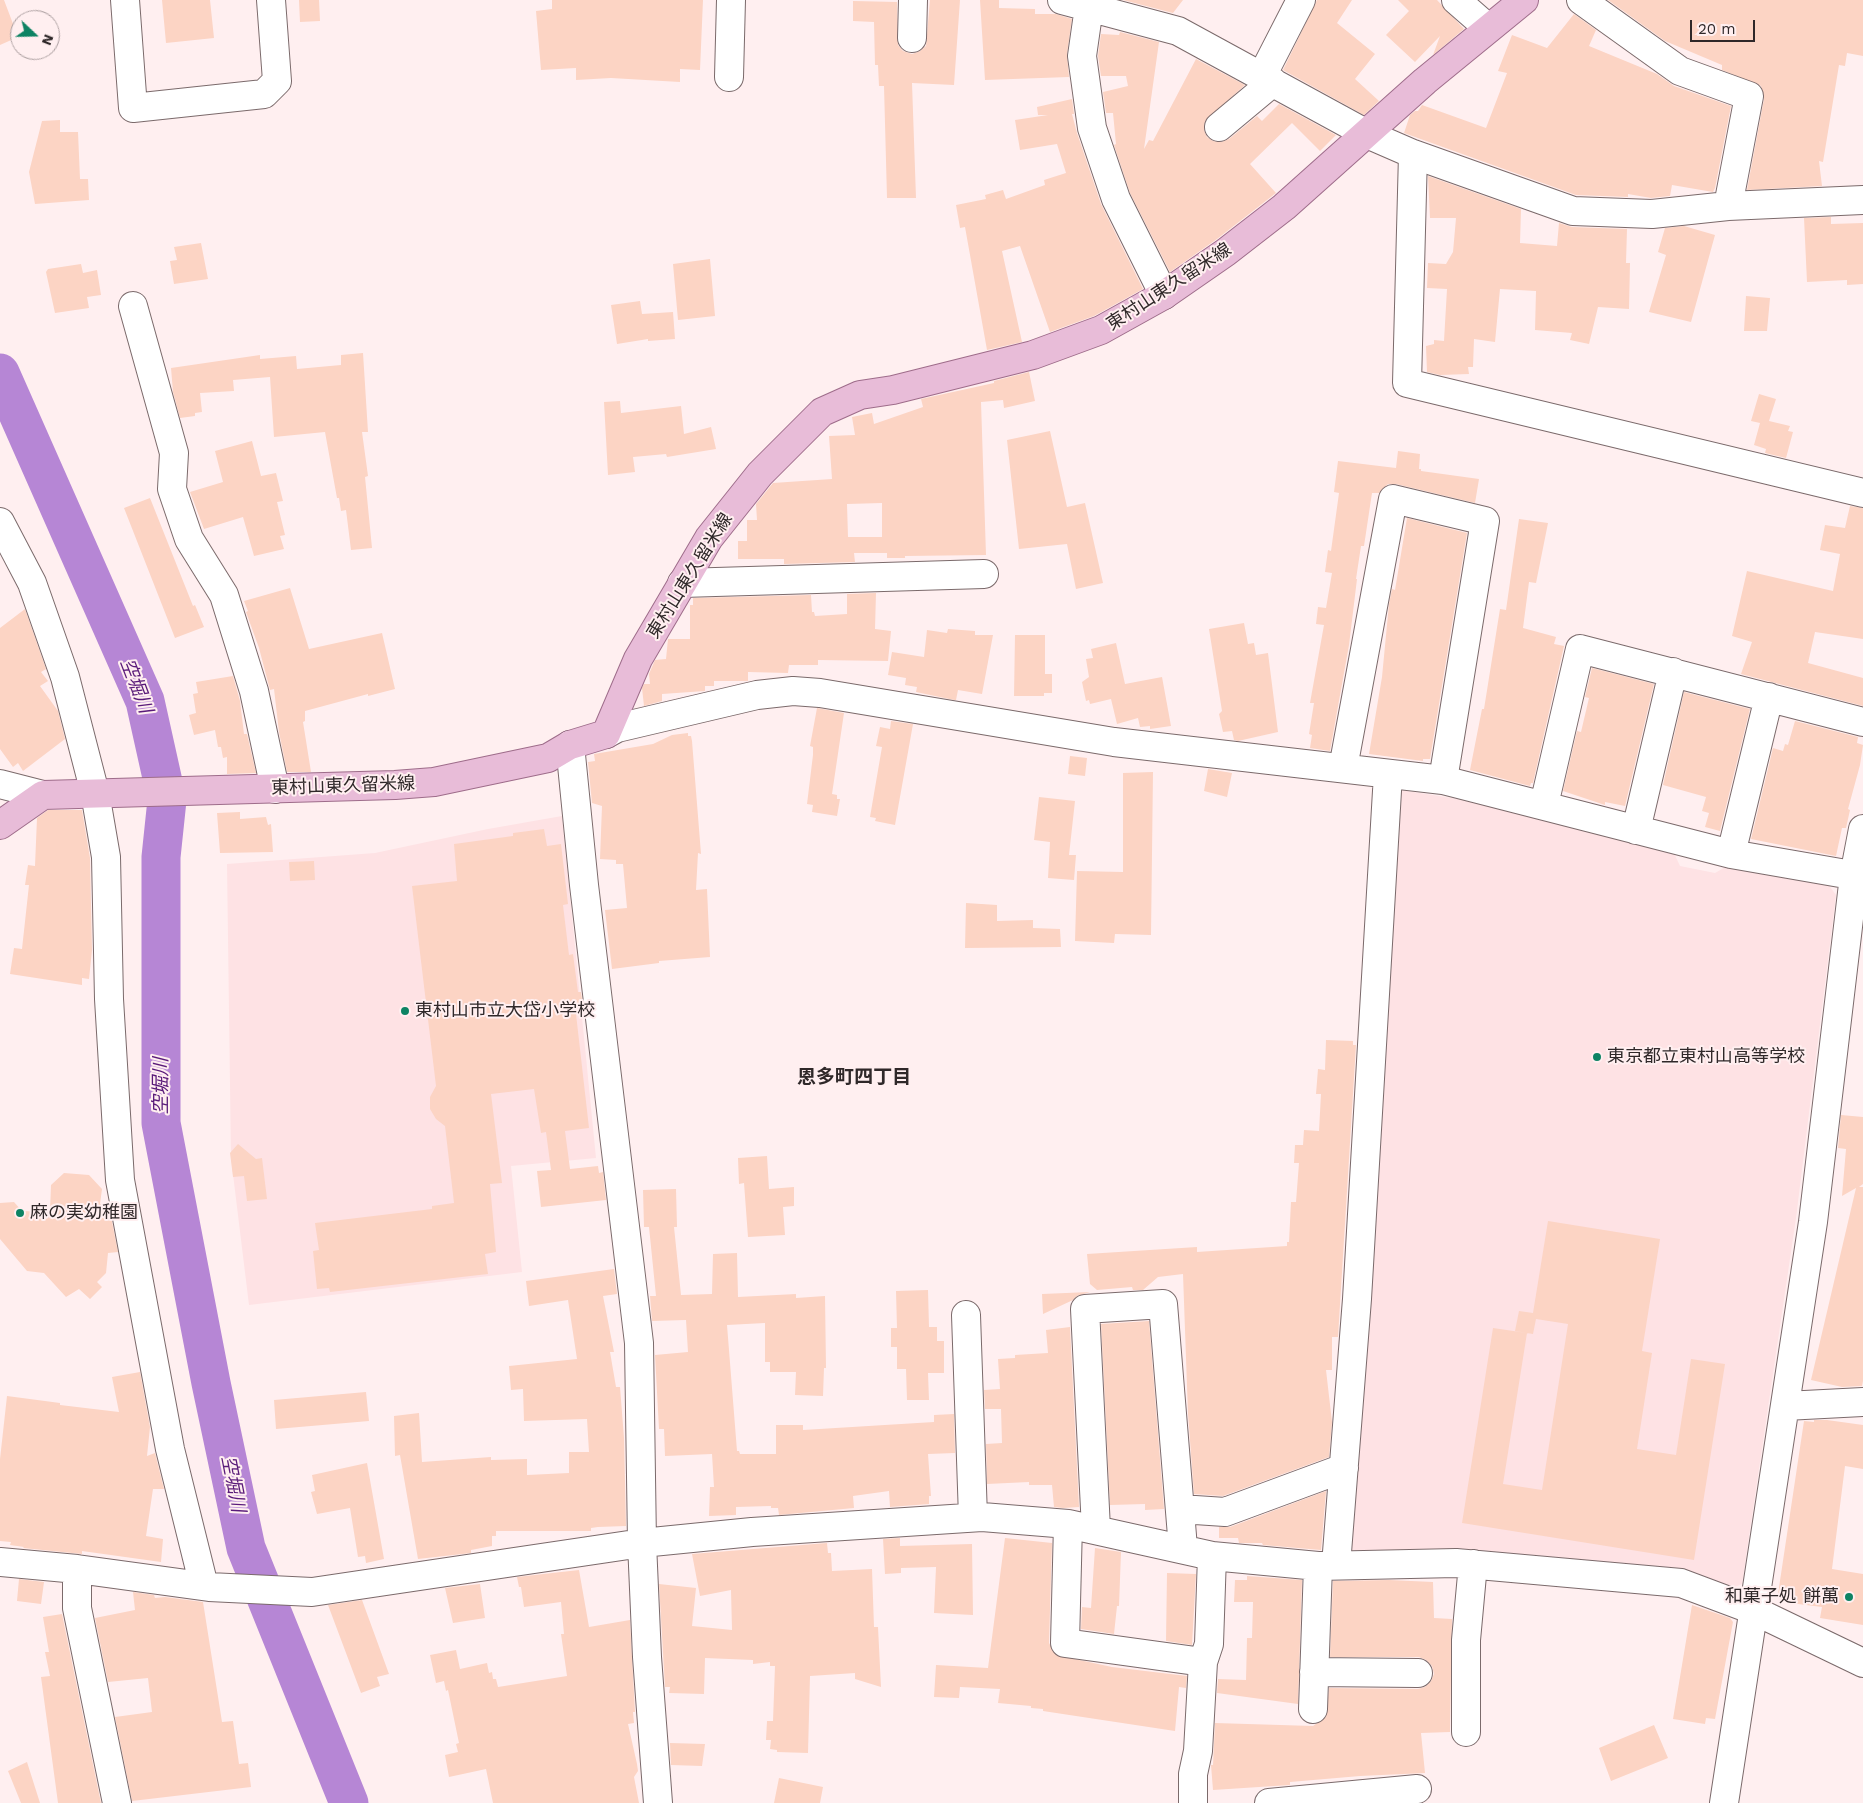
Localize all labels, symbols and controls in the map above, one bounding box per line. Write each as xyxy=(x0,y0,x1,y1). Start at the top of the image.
north arrow xyxy=(10,10,60,60)
scale bar xyxy=(1693,10,1758,42)
text: 20 m xyxy=(1698,20,1736,38)
text: N xyxy=(39,32,57,48)
street label: 東村山東久留米線 xyxy=(1103,239,1235,335)
street label: 東村山東久留米線 xyxy=(643,509,737,643)
water label: 空堀川 xyxy=(115,655,157,717)
street label: 東村山東久留米線 xyxy=(271,773,415,799)
place label: 東村山市立大岱小学校 xyxy=(415,1000,595,1022)
marker: 東村山市立大岱小学校 xyxy=(399,1005,411,1017)
place label: 東京都立東村山高等学校 xyxy=(1607,1046,1805,1068)
marker: 東京都立東村山高等学校 xyxy=(1591,1051,1603,1063)
water label: 空堀川 xyxy=(150,1058,172,1114)
district label: 恩多町四丁目 xyxy=(797,1066,911,1088)
place label: 麻の実幼稚園 xyxy=(30,1202,138,1224)
marker: 麻の実幼稚園 xyxy=(14,1207,26,1219)
water label: 空堀川 xyxy=(216,1454,250,1514)
place label: 和菓子処 餅萬 xyxy=(1725,1586,1839,1608)
marker: 和菓子処 餅萬 xyxy=(1843,1591,1855,1603)

